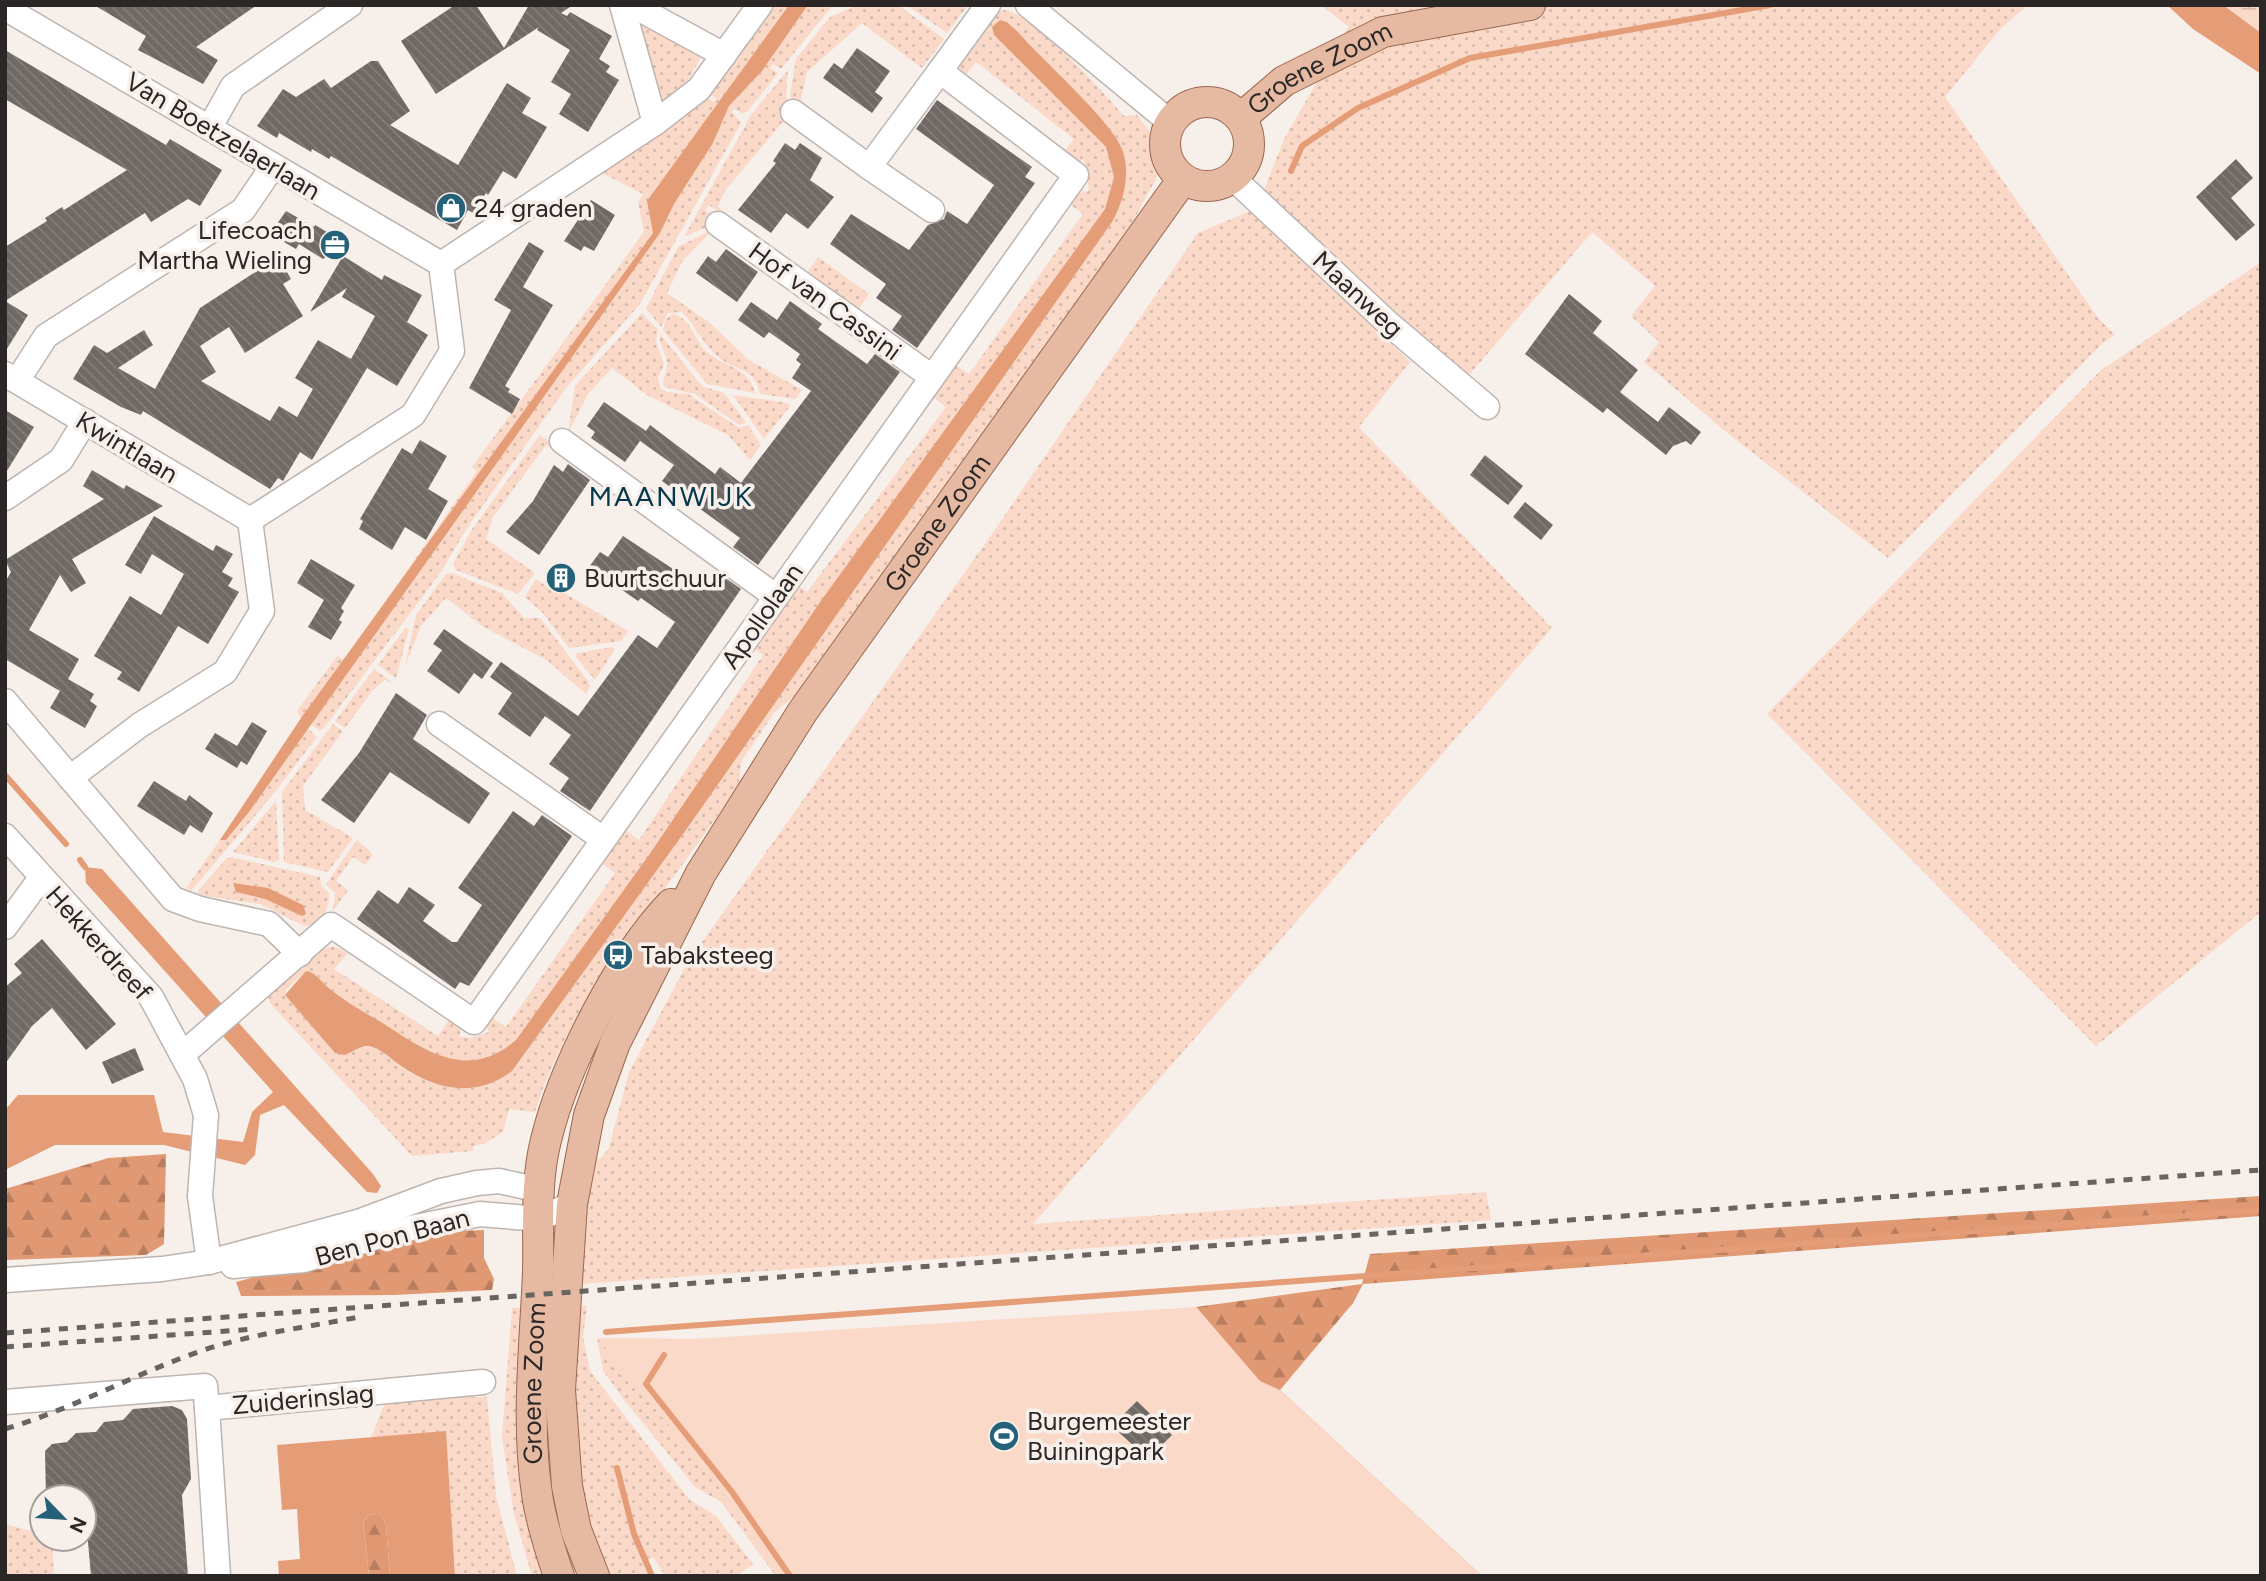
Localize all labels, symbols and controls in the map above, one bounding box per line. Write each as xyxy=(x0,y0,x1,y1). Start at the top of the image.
street label: Groene Zoom xyxy=(1240,14,1397,122)
street label: Van Boetzelaerlaan xyxy=(120,65,326,207)
shop icon: 24 graden xyxy=(434,191,468,225)
place label: 24 graden xyxy=(474,192,592,224)
place label: Lifecoach Martha Wieling xyxy=(137,214,312,276)
office icon: Lifecoach Martha Wieling xyxy=(318,228,352,262)
street label: Hof van Cassini xyxy=(742,235,908,367)
street label: Maanweg xyxy=(1306,244,1410,344)
street label: Kwintlaan xyxy=(70,404,184,490)
street label: Groene Zoom xyxy=(877,448,997,598)
district label: MAANWIJK xyxy=(588,479,754,513)
street label: Apollolaan xyxy=(714,557,810,675)
building icon: Buurtschuur xyxy=(544,561,578,595)
place label: Buurtschuur xyxy=(584,562,726,594)
street label: Hekkerdreef xyxy=(39,879,159,1007)
bus stop icon: Tabaksteeg xyxy=(601,938,635,972)
place label: Tabaksteeg xyxy=(641,939,774,971)
street label: Ben Pon Baan xyxy=(311,1201,473,1273)
street label: Groene Zoom xyxy=(516,1301,552,1465)
street label: Zuiderinslag xyxy=(231,1377,375,1421)
place label: Burgemeester Buiningpark xyxy=(1027,1405,1191,1467)
sports icon: Burgemeester Buiningpark xyxy=(987,1419,1021,1453)
north arrow xyxy=(28,1483,98,1553)
text: N xyxy=(64,1513,91,1536)

